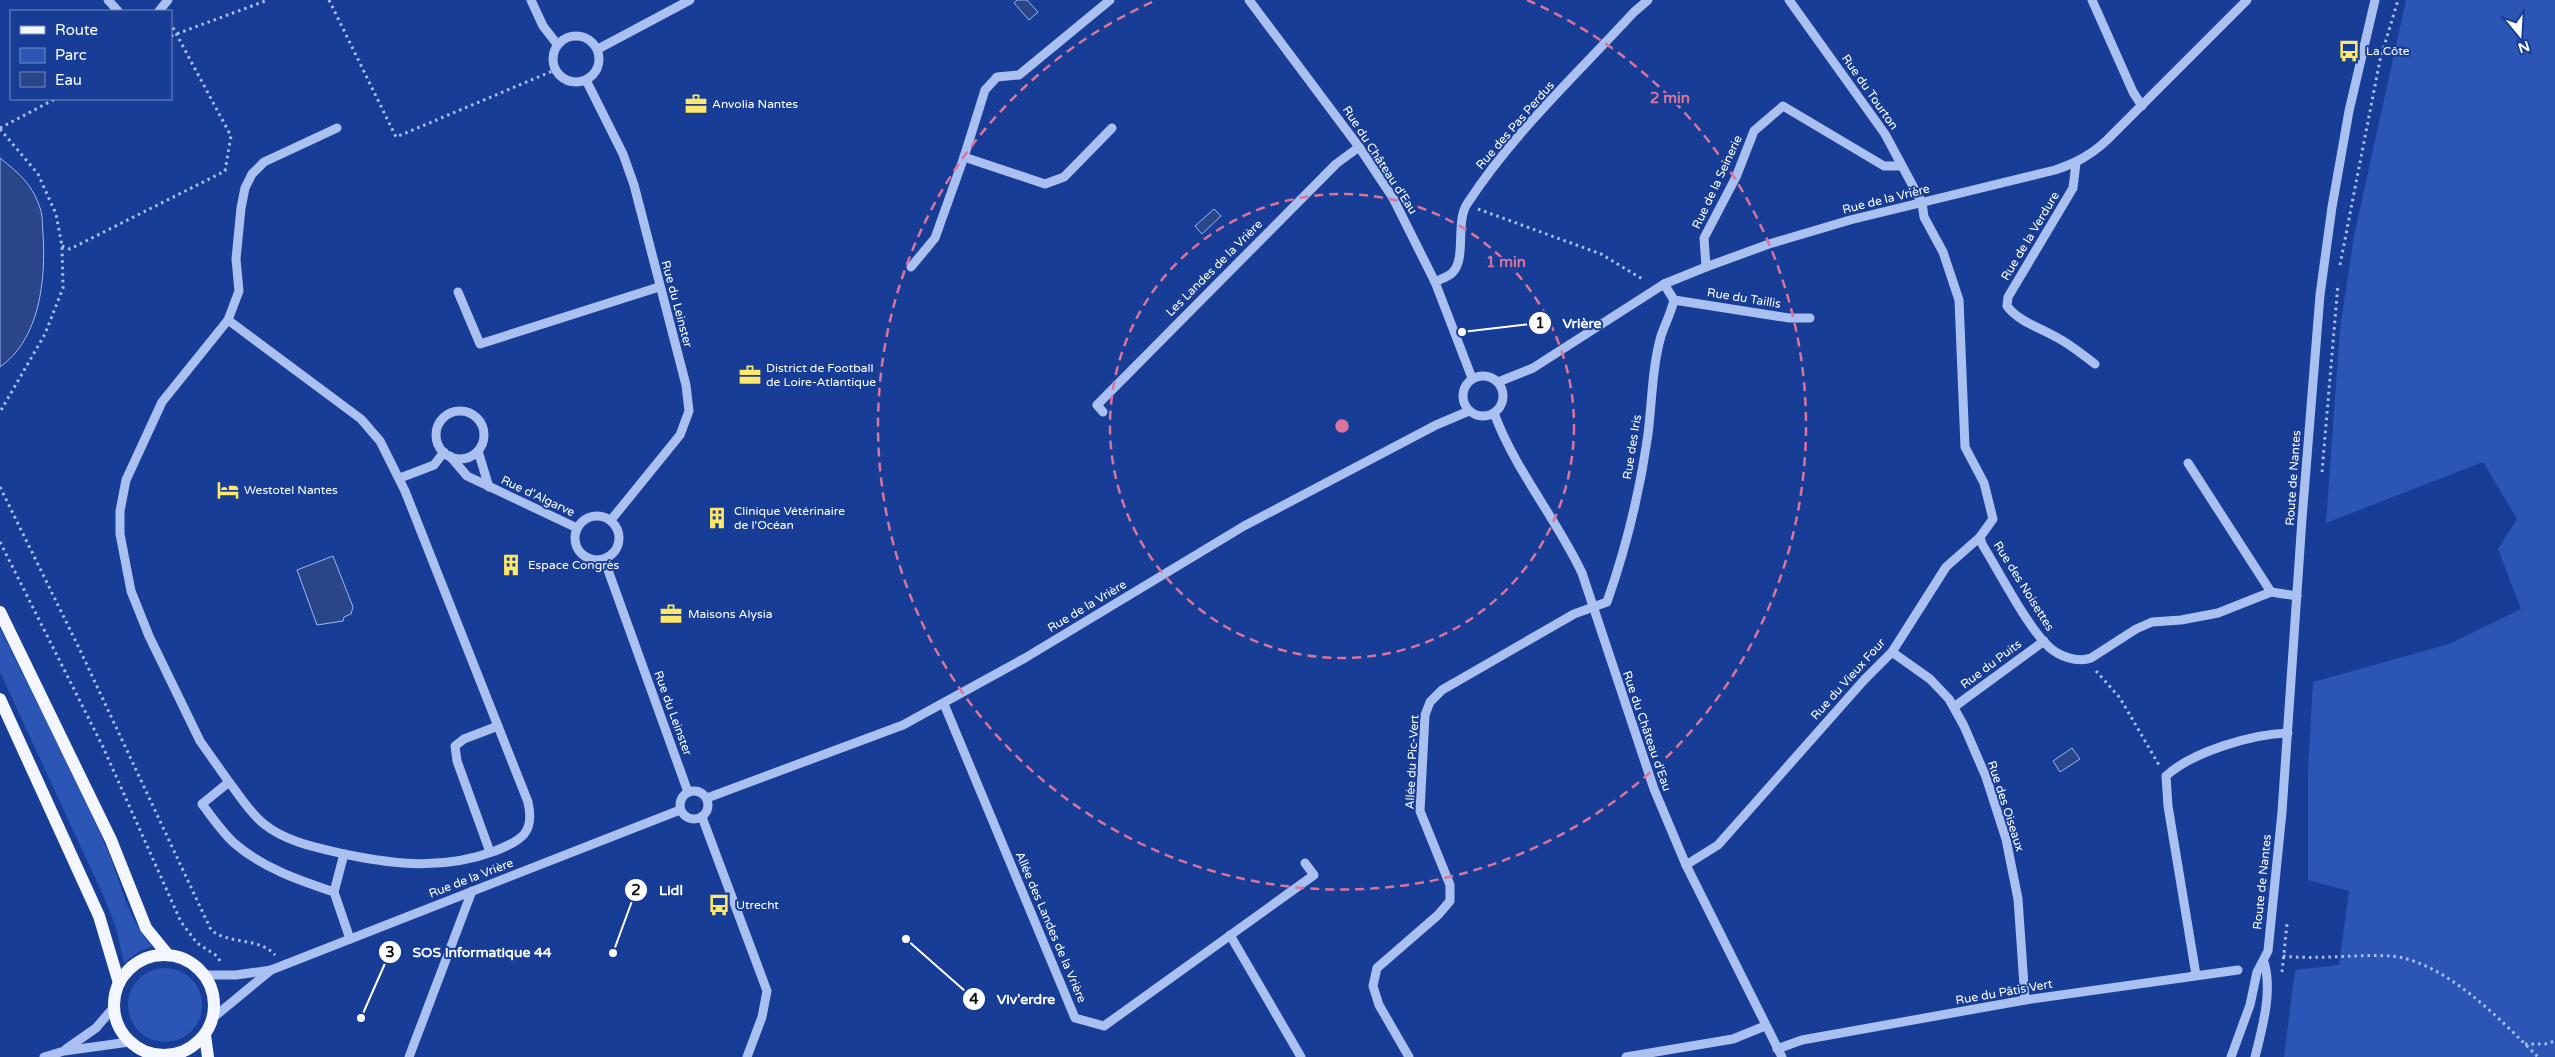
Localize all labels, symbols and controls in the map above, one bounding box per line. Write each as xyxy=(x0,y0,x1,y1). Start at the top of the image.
legend xyxy=(10,10,172,100)
north arrow xyxy=(2495,10,2545,60)
text: Route xyxy=(55,21,98,39)
text: N xyxy=(2516,37,2532,57)
bus stop icon: La Côte xyxy=(2336,38,2362,64)
place label: La Côte xyxy=(2366,44,2410,58)
text: Parc xyxy=(55,46,87,64)
street label: Rue du Tourton xyxy=(1839,52,1901,132)
text: Eau xyxy=(55,71,82,89)
street label: Rue des Pas Perdus xyxy=(1473,78,1557,172)
text: 2 min xyxy=(1650,89,1690,107)
office icon: Anvolia Nantes xyxy=(683,91,709,117)
place label: Anvolia Nantes xyxy=(712,97,798,111)
street label: Rue du Château d'Eau xyxy=(1340,103,1420,217)
street label: Rue de la Seinerie xyxy=(1689,133,1745,231)
street label: Rue de la Vrière xyxy=(1841,181,1931,217)
street label: Rue de la Verdure xyxy=(1998,189,2062,283)
street label: Les Landes de la Vrière xyxy=(1163,217,1265,319)
text: 1 min xyxy=(1486,253,1526,271)
street label: Rue du Leinster xyxy=(659,259,695,349)
street label: Rue du Taillis xyxy=(1706,285,1782,311)
callout: Vrière xyxy=(1527,308,1611,337)
text: 1 xyxy=(1535,314,1545,332)
text: Vrière xyxy=(1563,315,1602,332)
place label: District de Football de Loire-Atlantique xyxy=(766,361,876,389)
office icon: District de Football de Loire-Atlantique xyxy=(737,362,763,388)
street label: Rue des Iris xyxy=(1620,413,1644,481)
centre of rings xyxy=(1333,417,1351,435)
street label: Route de Nantes xyxy=(2283,430,2303,526)
street label: Rue d'Algarve xyxy=(499,473,577,519)
hotel icon: Westotel Nantes xyxy=(215,477,241,503)
place label: Westotel Nantes xyxy=(244,483,338,497)
place label: Clinique Vétérinaire de l'Océan xyxy=(734,504,845,532)
building icon: Clinique Vétérinaire de l'Océan xyxy=(704,505,730,531)
street label: Rue des Noisettes xyxy=(1991,539,2057,634)
building icon: Espace Congrès xyxy=(498,552,524,578)
place label: Espace Congrès xyxy=(528,558,619,572)
street label: Rue de la Vrière xyxy=(1045,577,1129,635)
office icon: Maisons Alysia xyxy=(658,601,684,627)
place label: Maisons Alysia xyxy=(688,607,772,621)
street label: Rue du Vieux Four xyxy=(1808,635,1888,723)
street label: Rue du Puits xyxy=(1958,636,2024,691)
street label: Rue du Leinster xyxy=(651,669,695,758)
street label: Rue du Château d'Eau xyxy=(1620,669,1674,793)
street label: Allée du Pic-Vert xyxy=(1403,714,1421,810)
street label: Rue des Oiseaux xyxy=(1985,759,2027,853)
street label: Route de Nantes xyxy=(2250,833,2274,930)
street label: Allée des Landes de la Vrière xyxy=(1013,849,1089,1005)
street label: Rue de la Vrière xyxy=(427,855,515,901)
callout: Lidl xyxy=(624,875,693,904)
text: 2 xyxy=(631,881,641,899)
text: Lidl xyxy=(659,882,683,899)
bus stop icon: Utrecht xyxy=(706,892,732,918)
place label: Utrecht xyxy=(736,898,779,912)
callout: SOS Informatique 44 xyxy=(377,938,562,967)
text: 3 xyxy=(385,943,395,961)
text: SOS Informatique 44 xyxy=(412,944,552,961)
street label: Rue du Pâtis Vert xyxy=(1954,977,2054,1007)
callout: Viv'erdre xyxy=(962,984,1065,1013)
text: 4 xyxy=(969,990,979,1008)
text: Viv'erdre xyxy=(997,991,1055,1008)

